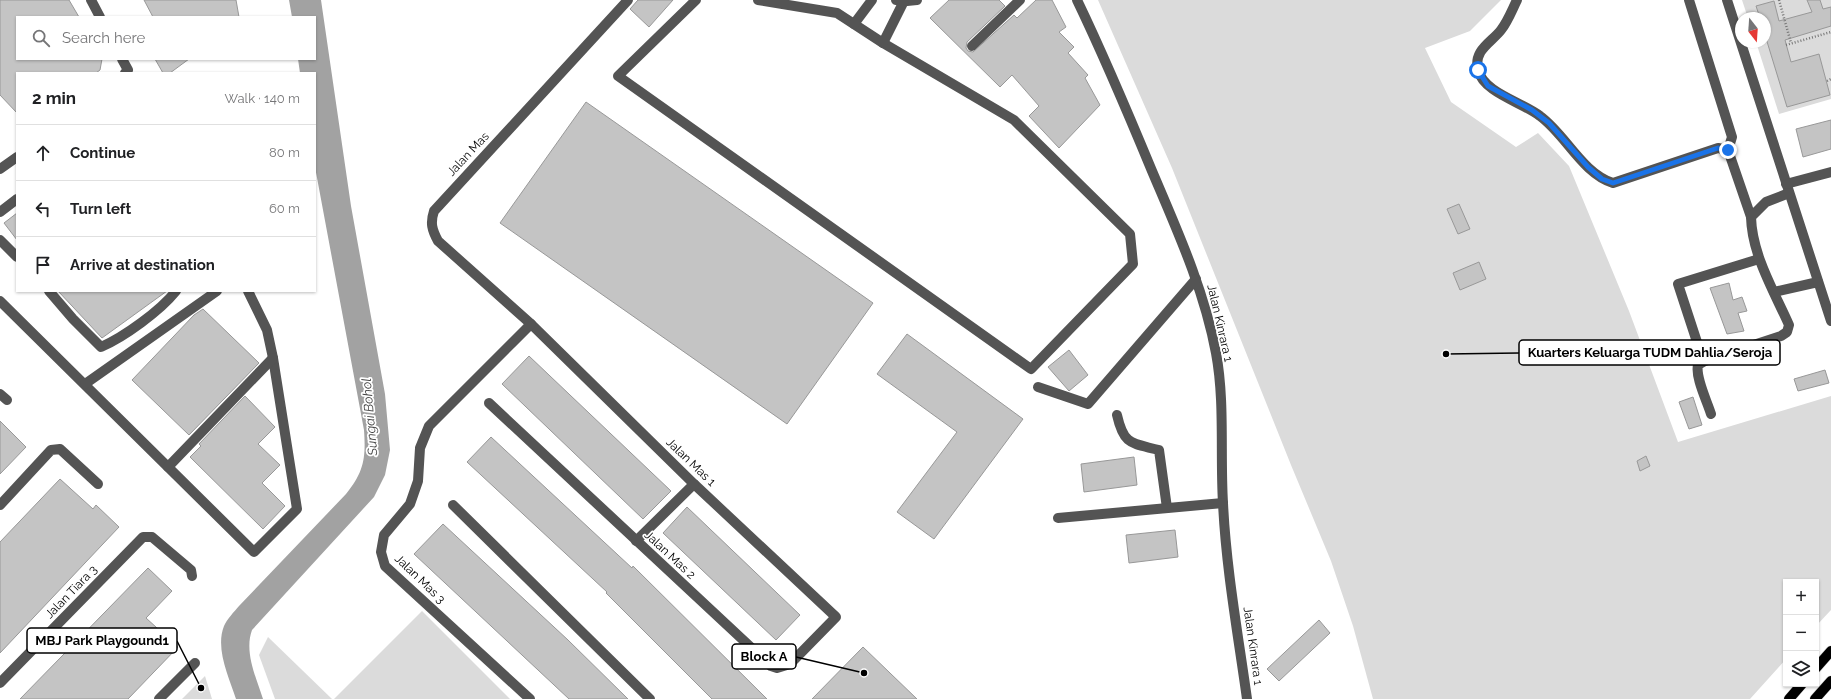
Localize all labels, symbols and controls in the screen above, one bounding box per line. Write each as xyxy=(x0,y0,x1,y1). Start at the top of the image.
north arrow xyxy=(1735,12,1771,48)
search box xyxy=(16,16,316,60)
icon: search xyxy=(30,27,52,49)
text: Search here xyxy=(62,29,145,47)
route start xyxy=(1469,61,1487,79)
text: 2 min xyxy=(32,88,76,108)
text: Walk · 140 m xyxy=(225,91,300,106)
street label: Jalan Mas xyxy=(444,129,492,179)
route end xyxy=(1719,141,1737,159)
icon: ahead xyxy=(32,142,54,164)
text: Continue xyxy=(70,144,135,162)
text: 80 m xyxy=(269,145,300,160)
icon: left xyxy=(32,198,54,220)
text: Turn left xyxy=(70,200,131,218)
text: 60 m xyxy=(269,201,300,216)
icon: arrive xyxy=(32,254,54,276)
text: Arrive at destination xyxy=(70,256,215,274)
street label: Jalan Kinrara 1 xyxy=(1204,283,1236,363)
callout: Kuarters Keluarga TUDM Dahlia/Seroja xyxy=(1519,340,1780,365)
text: Kuarters Keluarga TUDM Dahlia/Seroja xyxy=(1528,345,1773,360)
water label: Sungai Bohol xyxy=(359,377,380,457)
street label: Jalan Mas 1 xyxy=(663,435,719,489)
street label: Jalan Mas 2 xyxy=(642,528,698,582)
street label: Jalan Mas 3 xyxy=(392,552,448,606)
street label: Jalan Tiara 3 xyxy=(42,563,100,621)
map controls xyxy=(1783,579,1819,687)
button: + xyxy=(1783,579,1819,615)
street label: Jalan Kinrara 1 xyxy=(1241,606,1265,686)
button: − xyxy=(1783,615,1819,651)
callout: MBJ Park Playgound1 xyxy=(27,628,177,653)
text: MBJ Park Playgound1 xyxy=(35,633,169,648)
callout: Block A xyxy=(732,644,796,669)
text: Block A xyxy=(741,649,788,664)
button: layers xyxy=(1783,651,1819,687)

